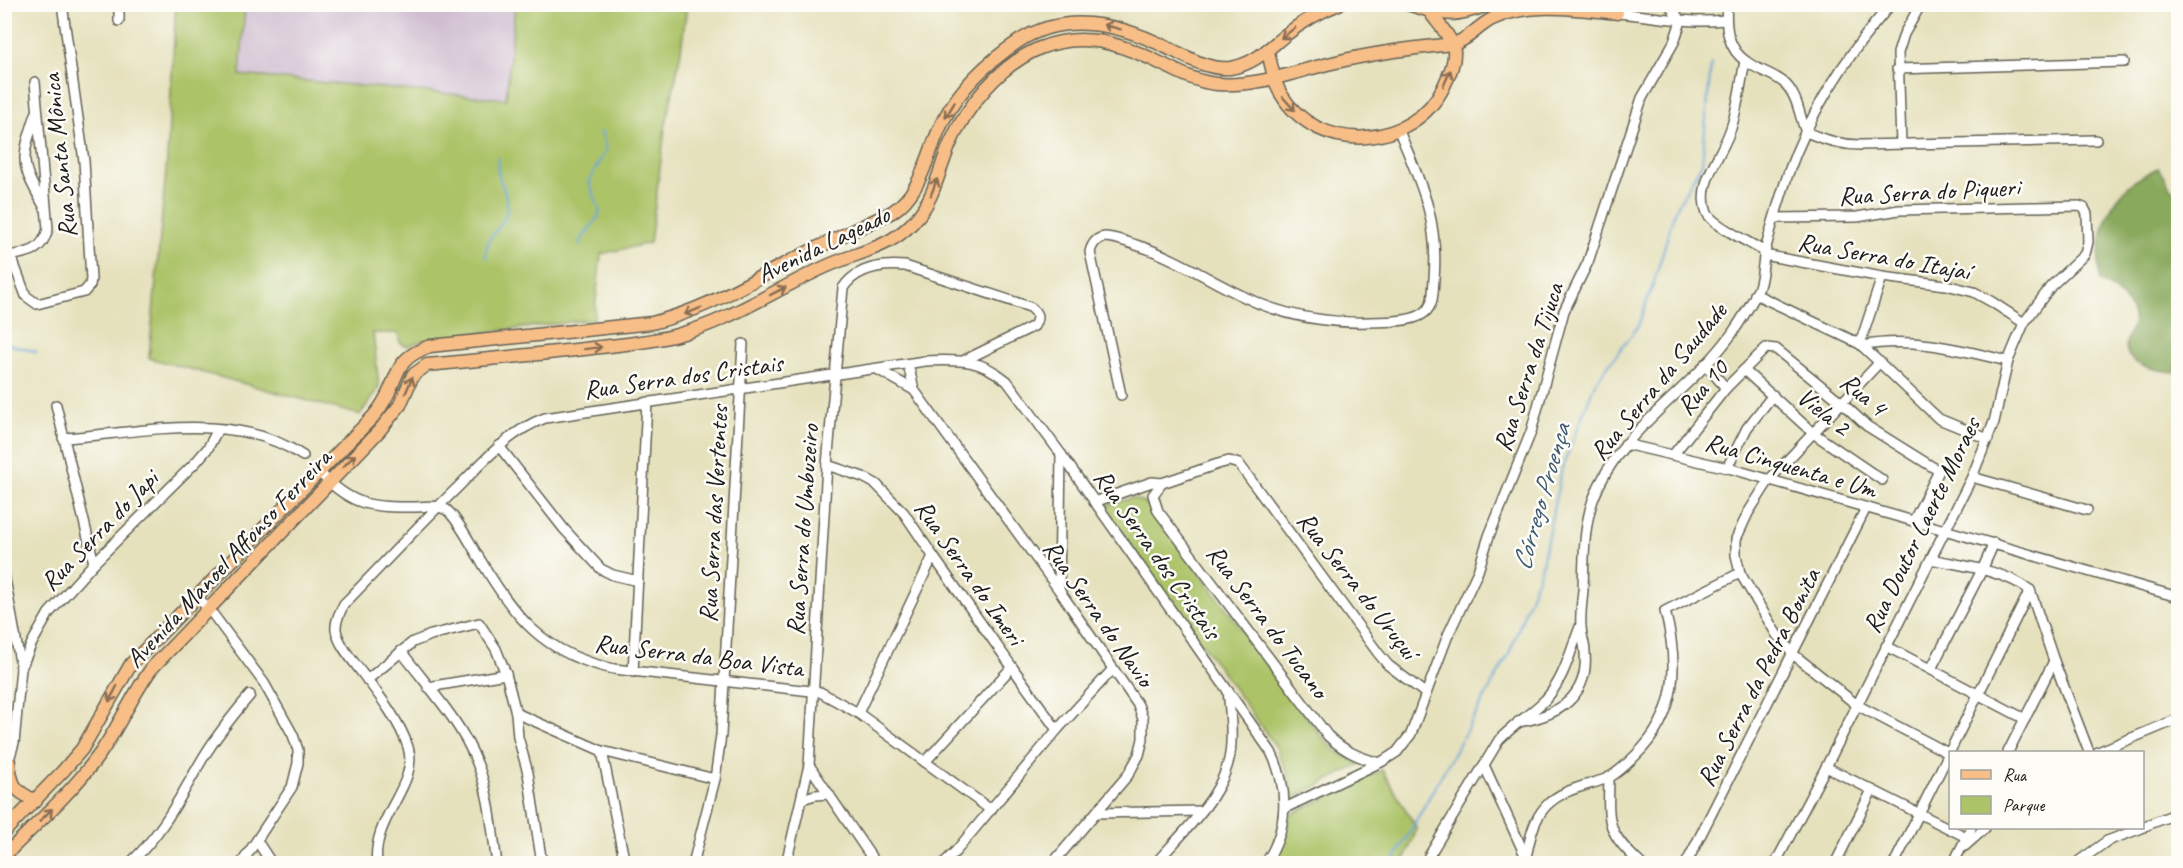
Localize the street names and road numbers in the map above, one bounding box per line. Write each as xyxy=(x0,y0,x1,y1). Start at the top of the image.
street label: Rua Santa Mônica xyxy=(34,71,85,240)
street label: Rua Serra do Piqueri xyxy=(1838,170,2024,213)
street label: Avenida Lageado xyxy=(751,197,897,291)
street label: Rua Serra do Itajaí xyxy=(1795,225,1978,289)
street label: Rua Serra da Tijuca xyxy=(1486,277,1572,455)
street label: Rua Serra da Saudade xyxy=(1583,294,1735,467)
street label: Rua Serra dos Cristais xyxy=(581,346,787,407)
street label: Rua 10 xyxy=(1669,351,1737,422)
street label: Rua 4 xyxy=(1833,365,1896,425)
street label: Viela 2 xyxy=(1790,380,1859,444)
street label: Rua Serra das Vertentes xyxy=(691,403,736,623)
street label: Rua Doutor Laerte Moraes xyxy=(1855,410,1989,638)
street label: Rua Serra do Umbuzeiro xyxy=(779,422,826,637)
street label: Rua Cinquenta e Um xyxy=(1701,425,1882,506)
street label: Avenida Manoel Affonso Ferreira xyxy=(118,440,340,675)
street label: Rua Serra do Japi xyxy=(33,461,168,598)
street label: Rua Serra dos Cristais xyxy=(1087,463,1230,648)
street label: Rua Serra do Imeri xyxy=(907,493,1034,654)
street label: Rua Serra do Uruçuí xyxy=(1290,505,1429,670)
street label: Rua Serra do Navio xyxy=(1036,533,1163,695)
street label: Rua Serra do Tucano xyxy=(1199,538,1338,707)
street label: Rua Serra da Pedra Bonita xyxy=(1689,561,1829,792)
street label: Rua Serra da Boa Vista xyxy=(593,626,807,685)

